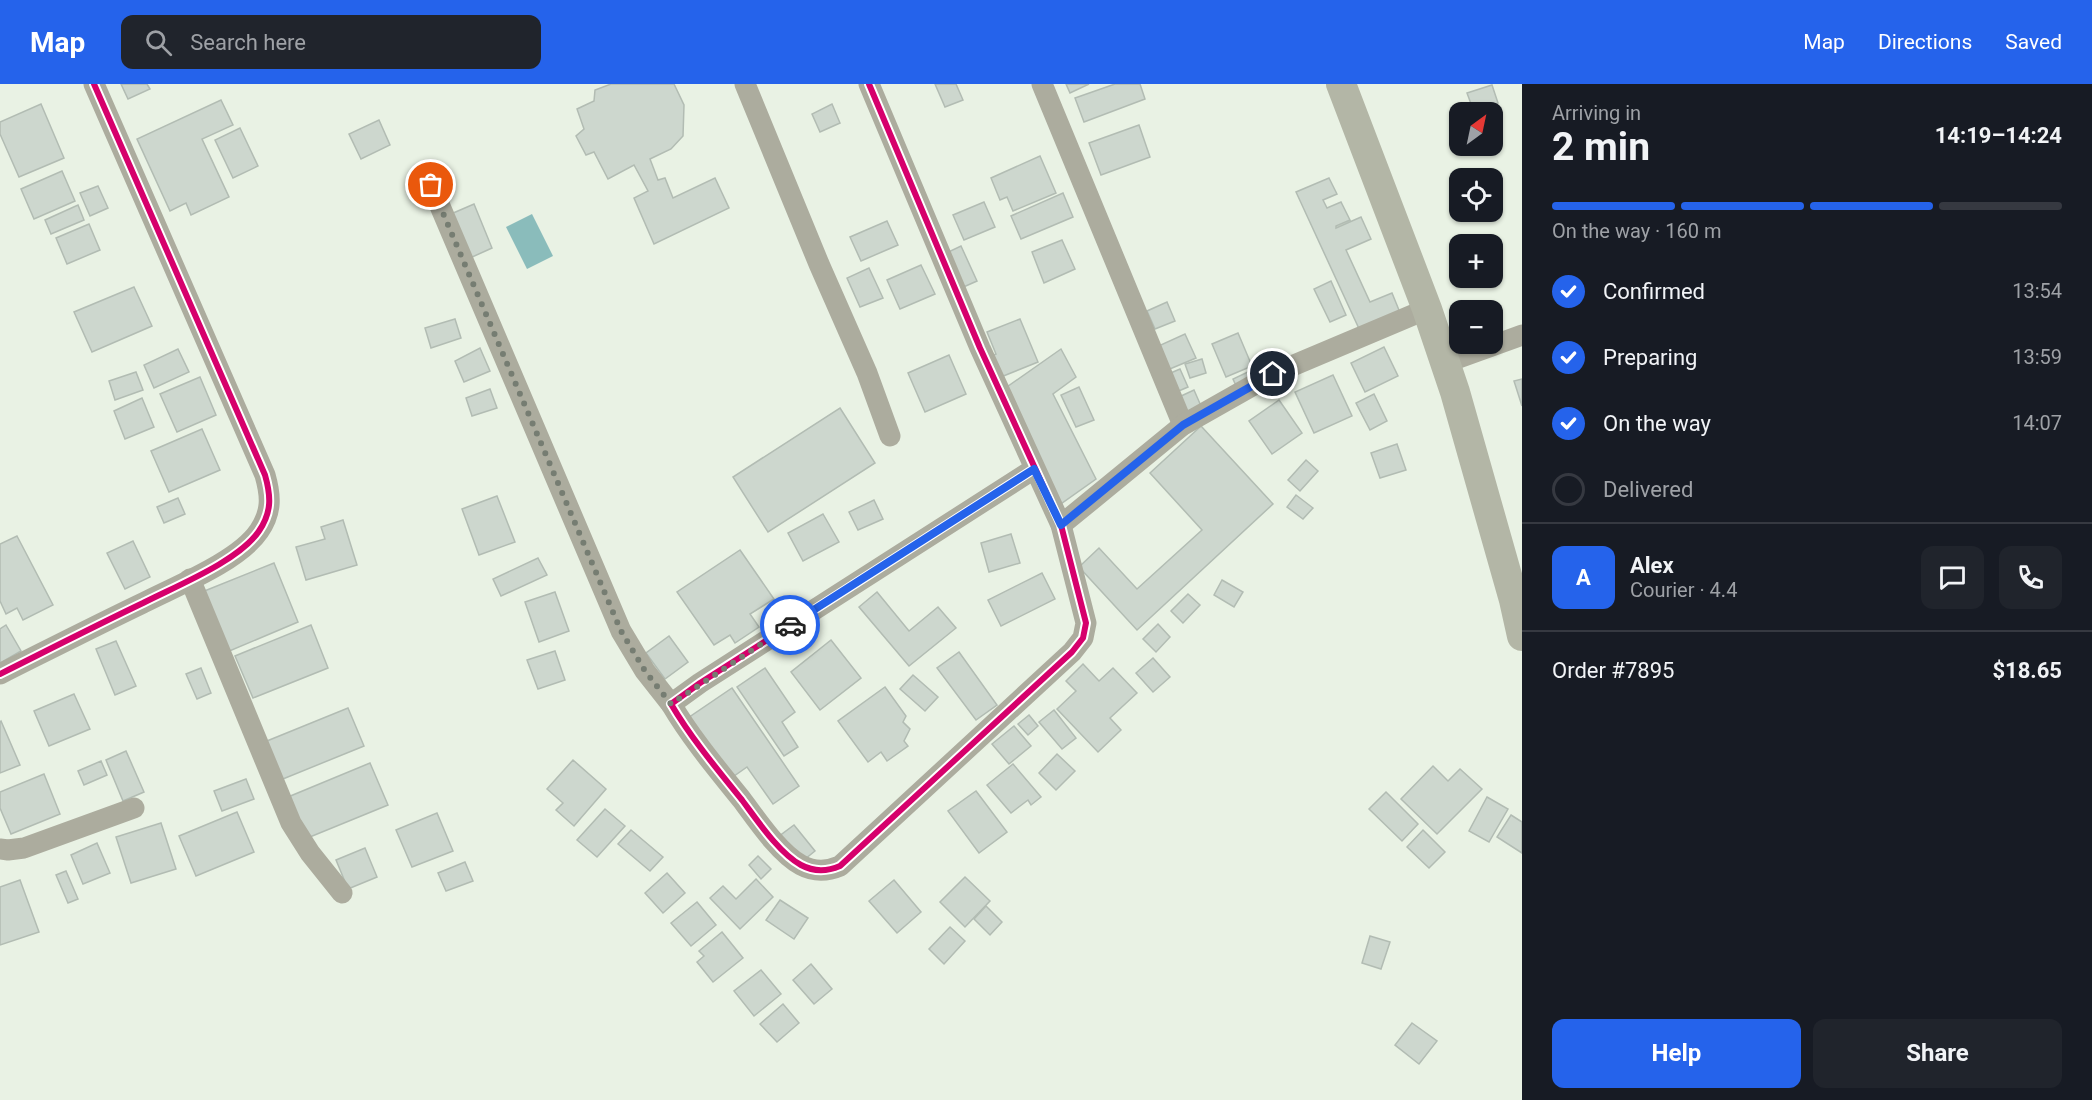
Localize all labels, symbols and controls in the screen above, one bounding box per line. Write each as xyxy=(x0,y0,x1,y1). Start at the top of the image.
search box xyxy=(121,15,541,69)
text: Map xyxy=(30,26,85,59)
icon: search xyxy=(142,26,175,59)
text: Search here xyxy=(190,30,306,55)
text: Map xyxy=(1803,30,1845,54)
text: Directions xyxy=(1878,30,1972,54)
text: Saved xyxy=(2005,30,2062,54)
text: Arriving in xyxy=(1552,101,1641,125)
north arrow xyxy=(1449,102,1503,156)
map controls xyxy=(1449,102,1503,354)
text: 14:19–14:24 xyxy=(1935,123,2062,148)
text: 2 min xyxy=(1552,124,1650,170)
pin xyxy=(405,159,456,210)
icon: bag xyxy=(414,168,447,201)
button: locate xyxy=(1449,168,1503,222)
text: On the way · 160 m xyxy=(1552,219,1721,243)
button: + xyxy=(1449,234,1503,288)
icon: check xyxy=(1552,275,1585,308)
text: Confirmed xyxy=(1603,279,1705,304)
text: 13:54 xyxy=(2012,279,2062,303)
button: − xyxy=(1449,300,1503,354)
icon: check xyxy=(1552,341,1585,374)
text: Preparing xyxy=(1603,345,1697,370)
text: 13:59 xyxy=(2012,345,2062,369)
pin xyxy=(1247,348,1298,399)
icon: home xyxy=(1256,357,1289,390)
icon: check xyxy=(1552,407,1585,440)
text: On the way xyxy=(1603,411,1711,436)
text: 14:07 xyxy=(2012,411,2062,435)
text: Delivered xyxy=(1603,477,1693,502)
button: chat xyxy=(1921,546,1984,609)
button: phone xyxy=(1999,546,2062,609)
text: Alex xyxy=(1630,553,1674,578)
text: A xyxy=(1576,565,1591,590)
text: Courier · 4.4 xyxy=(1630,578,1737,602)
courier xyxy=(760,595,820,655)
icon: car xyxy=(774,609,807,642)
text: Order #7895 xyxy=(1552,658,1674,683)
text: $18.65 xyxy=(1993,658,2062,683)
button: Help xyxy=(1552,1019,1801,1088)
button: Share xyxy=(1813,1019,2062,1088)

